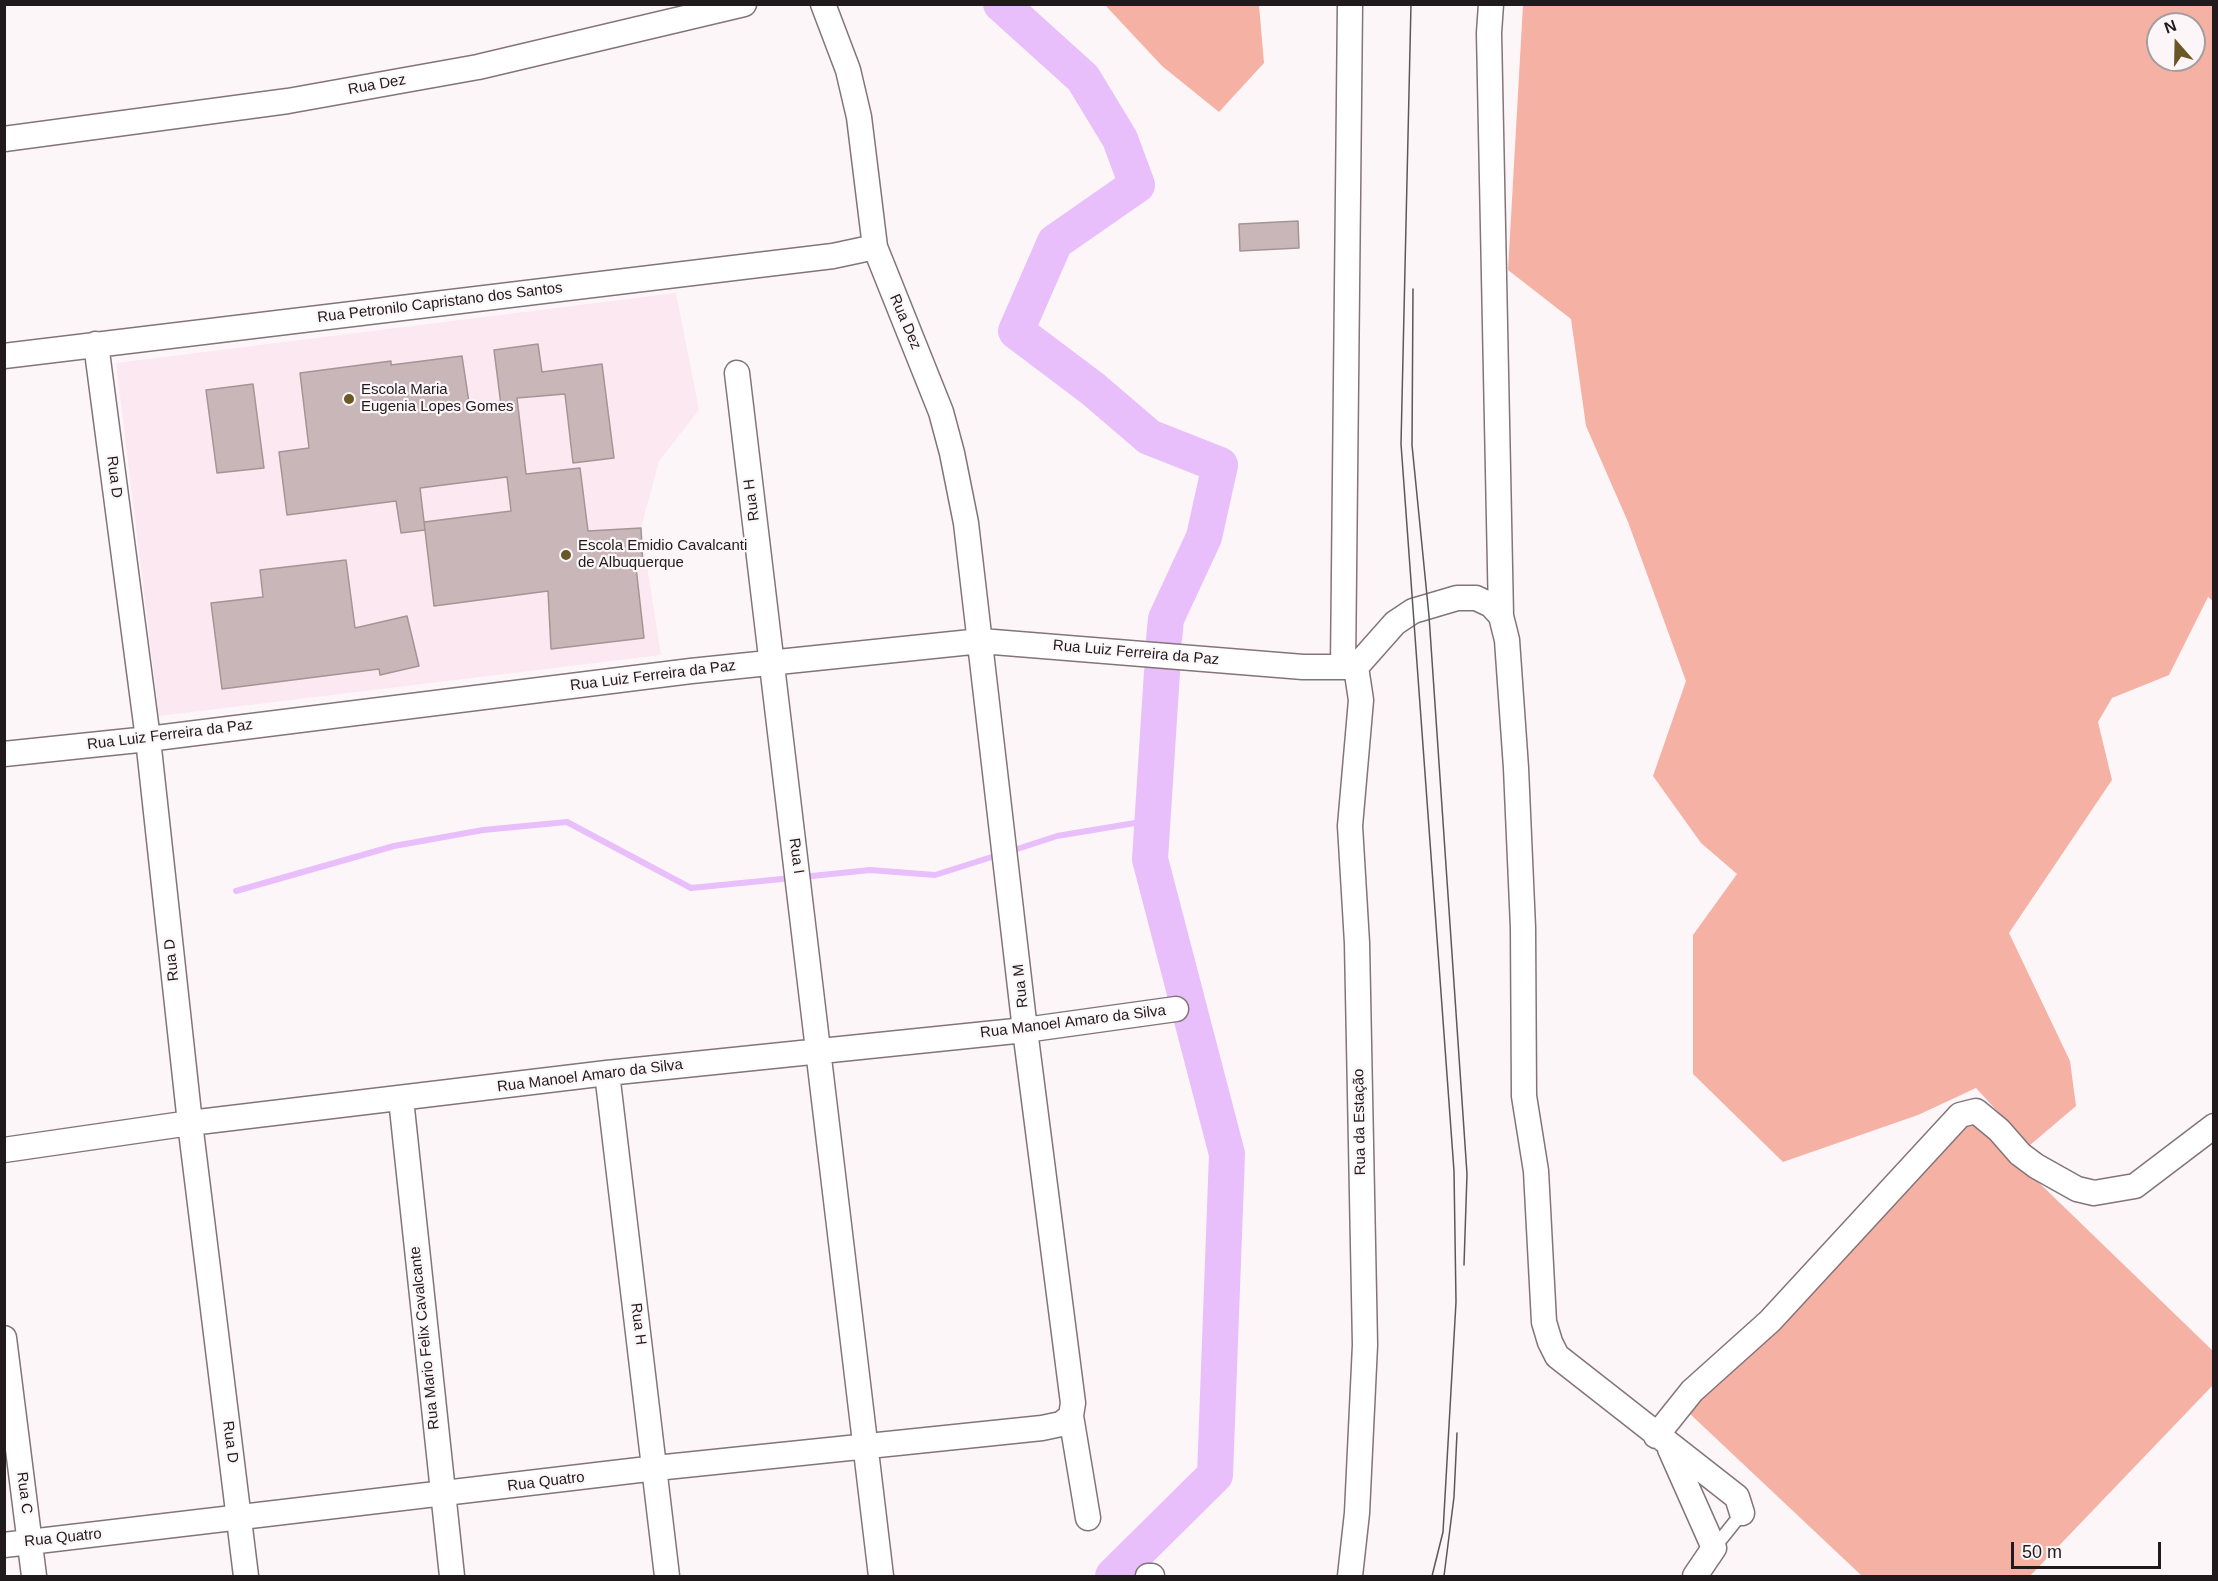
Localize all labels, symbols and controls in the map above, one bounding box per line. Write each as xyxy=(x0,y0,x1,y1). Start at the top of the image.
north arrow xyxy=(2146,12,2206,72)
text: N xyxy=(2162,17,2179,36)
street label: Rua Dez xyxy=(347,71,407,99)
street label: Rua Petronilo Capristano dos Santos xyxy=(316,279,564,327)
street label: Rua Dez xyxy=(885,292,925,352)
place label: Escola Maria Eugenia Lopes Gomes xyxy=(361,381,514,416)
marker: Escola Maria Eugenia Lopes Gomes xyxy=(342,392,356,406)
street label: Rua D xyxy=(102,455,126,499)
street label: Rua H xyxy=(740,478,764,522)
place label: Escola Emidio Cavalcanti de Albuquerque xyxy=(578,537,747,572)
marker: Escola Emidio Cavalcanti de Albuquerque xyxy=(559,548,573,562)
street label: Rua Luiz Ferreira da Paz xyxy=(1052,637,1220,669)
street label: Rua Luiz Ferreira da Paz xyxy=(569,657,737,695)
street label: Rua Luiz Ferreira da Paz xyxy=(86,716,254,754)
street label: Rua I xyxy=(785,837,807,875)
street label: Rua D xyxy=(161,938,183,982)
street label: Rua M xyxy=(1010,963,1032,1009)
street label: Rua Manoel Amaro da Silva xyxy=(979,1002,1167,1042)
street label: Rua Manoel Amaro da Silva xyxy=(496,1056,684,1096)
street label: Rua da Estação xyxy=(1350,1068,1370,1176)
street label: Rua Mario Felix Cavalcante xyxy=(406,1245,444,1431)
street label: Rua H xyxy=(626,1302,650,1346)
street label: Rua D xyxy=(218,1420,242,1464)
street label: Rua Quatro xyxy=(506,1468,586,1496)
street label: Rua C xyxy=(12,1471,36,1515)
street label: Rua Quatro xyxy=(24,1525,102,1551)
scale bar xyxy=(2014,1530,2164,1568)
text: 50 m xyxy=(2022,1542,2062,1562)

